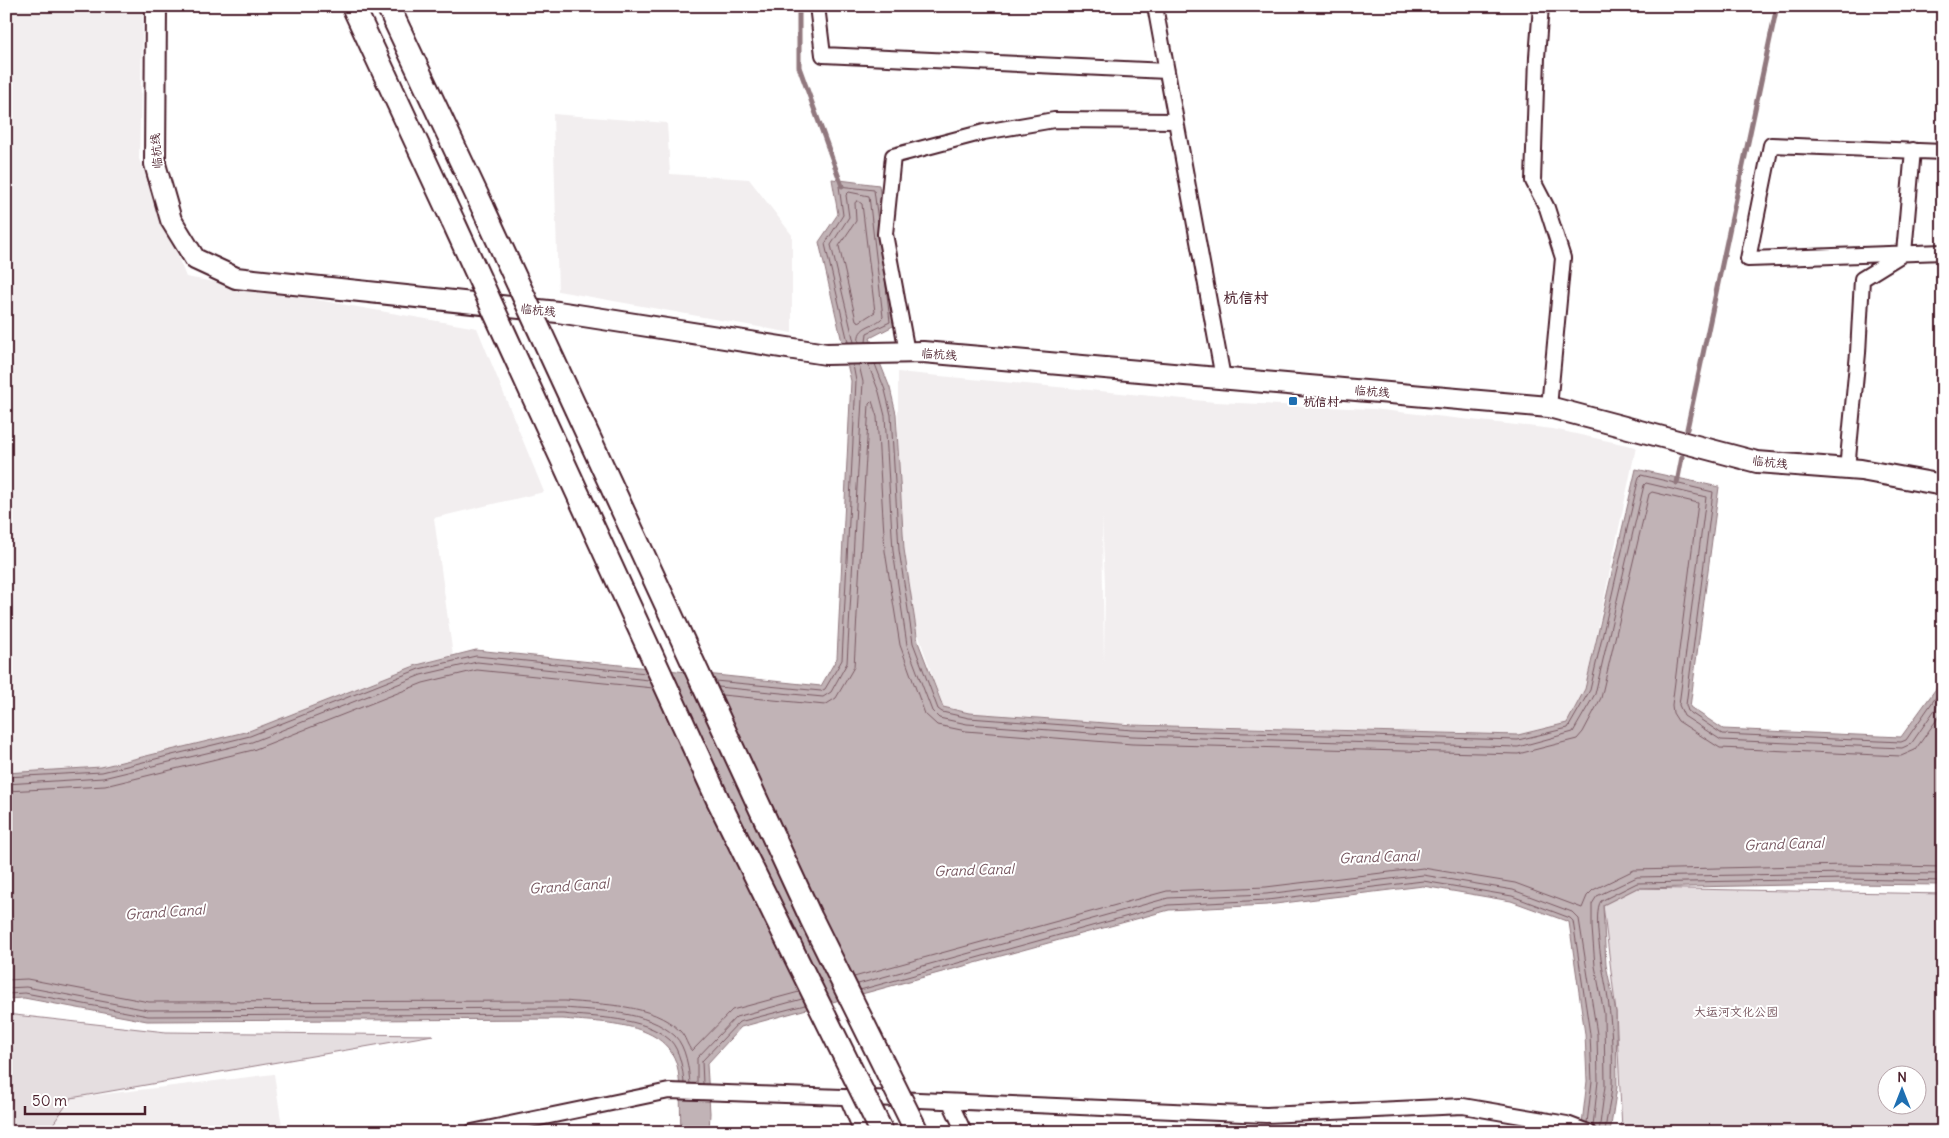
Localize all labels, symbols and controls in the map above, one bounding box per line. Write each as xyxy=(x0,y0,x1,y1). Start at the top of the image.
street label: 临杭线 xyxy=(147,133,165,169)
district label: 杭信村 xyxy=(1223,288,1269,307)
street label: 临杭线 xyxy=(519,301,557,319)
street label: 临杭线 xyxy=(921,345,957,363)
street label: 临杭线 xyxy=(1353,382,1391,400)
place label: 杭信村 xyxy=(1303,394,1339,409)
marker: 杭信村 xyxy=(1287,395,1299,407)
street label: 临杭线 xyxy=(1751,452,1789,472)
water label: Grand Canal xyxy=(1744,834,1826,854)
water label: Grand Canal xyxy=(1339,847,1421,867)
water label: Grand Canal xyxy=(934,860,1016,880)
water label: Grand Canal xyxy=(529,874,611,898)
water label: Grand Canal xyxy=(125,900,207,924)
park label: 大运河文化公园 xyxy=(1694,1004,1778,1019)
north arrow xyxy=(1876,1066,1926,1116)
text: N xyxy=(1897,1068,1907,1086)
scale bar xyxy=(25,1083,145,1115)
text: 50 m xyxy=(32,1091,67,1110)

